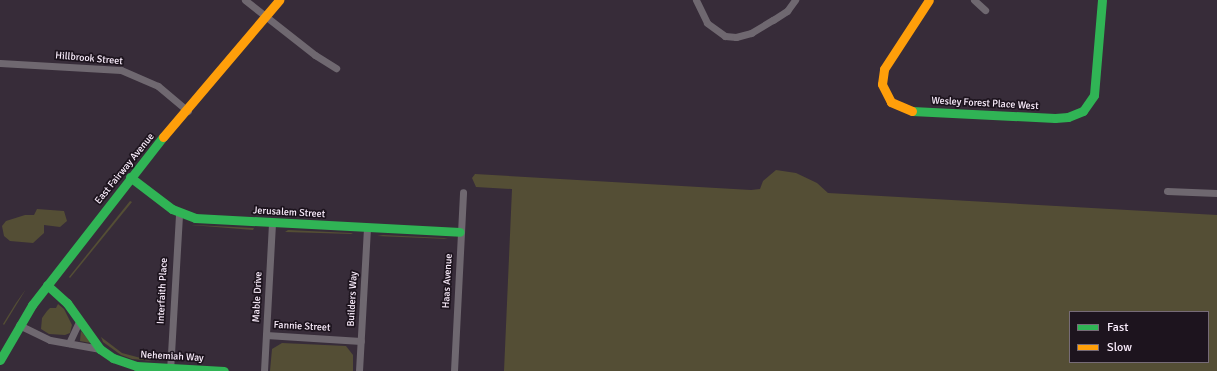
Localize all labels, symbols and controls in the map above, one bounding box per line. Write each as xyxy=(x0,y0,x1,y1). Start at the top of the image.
street label: Hillbrook Street xyxy=(55,50,123,68)
street label: Wesley Forest Place West xyxy=(931,95,1039,113)
street label: East Fairway Avenue xyxy=(93,131,157,207)
street label: Jerusalem Street xyxy=(253,205,325,221)
street label: Haas Avenue xyxy=(441,253,455,309)
street label: Interfaith Place xyxy=(155,258,171,324)
street label: Mable Drive xyxy=(251,271,265,323)
street label: Builders Way xyxy=(346,271,360,327)
legend xyxy=(1069,311,1209,363)
street label: Fannie Street xyxy=(273,320,331,334)
text: Fast xyxy=(1107,320,1128,335)
text: Slow xyxy=(1107,340,1132,355)
street label: Nehemiah Way xyxy=(140,349,204,365)

